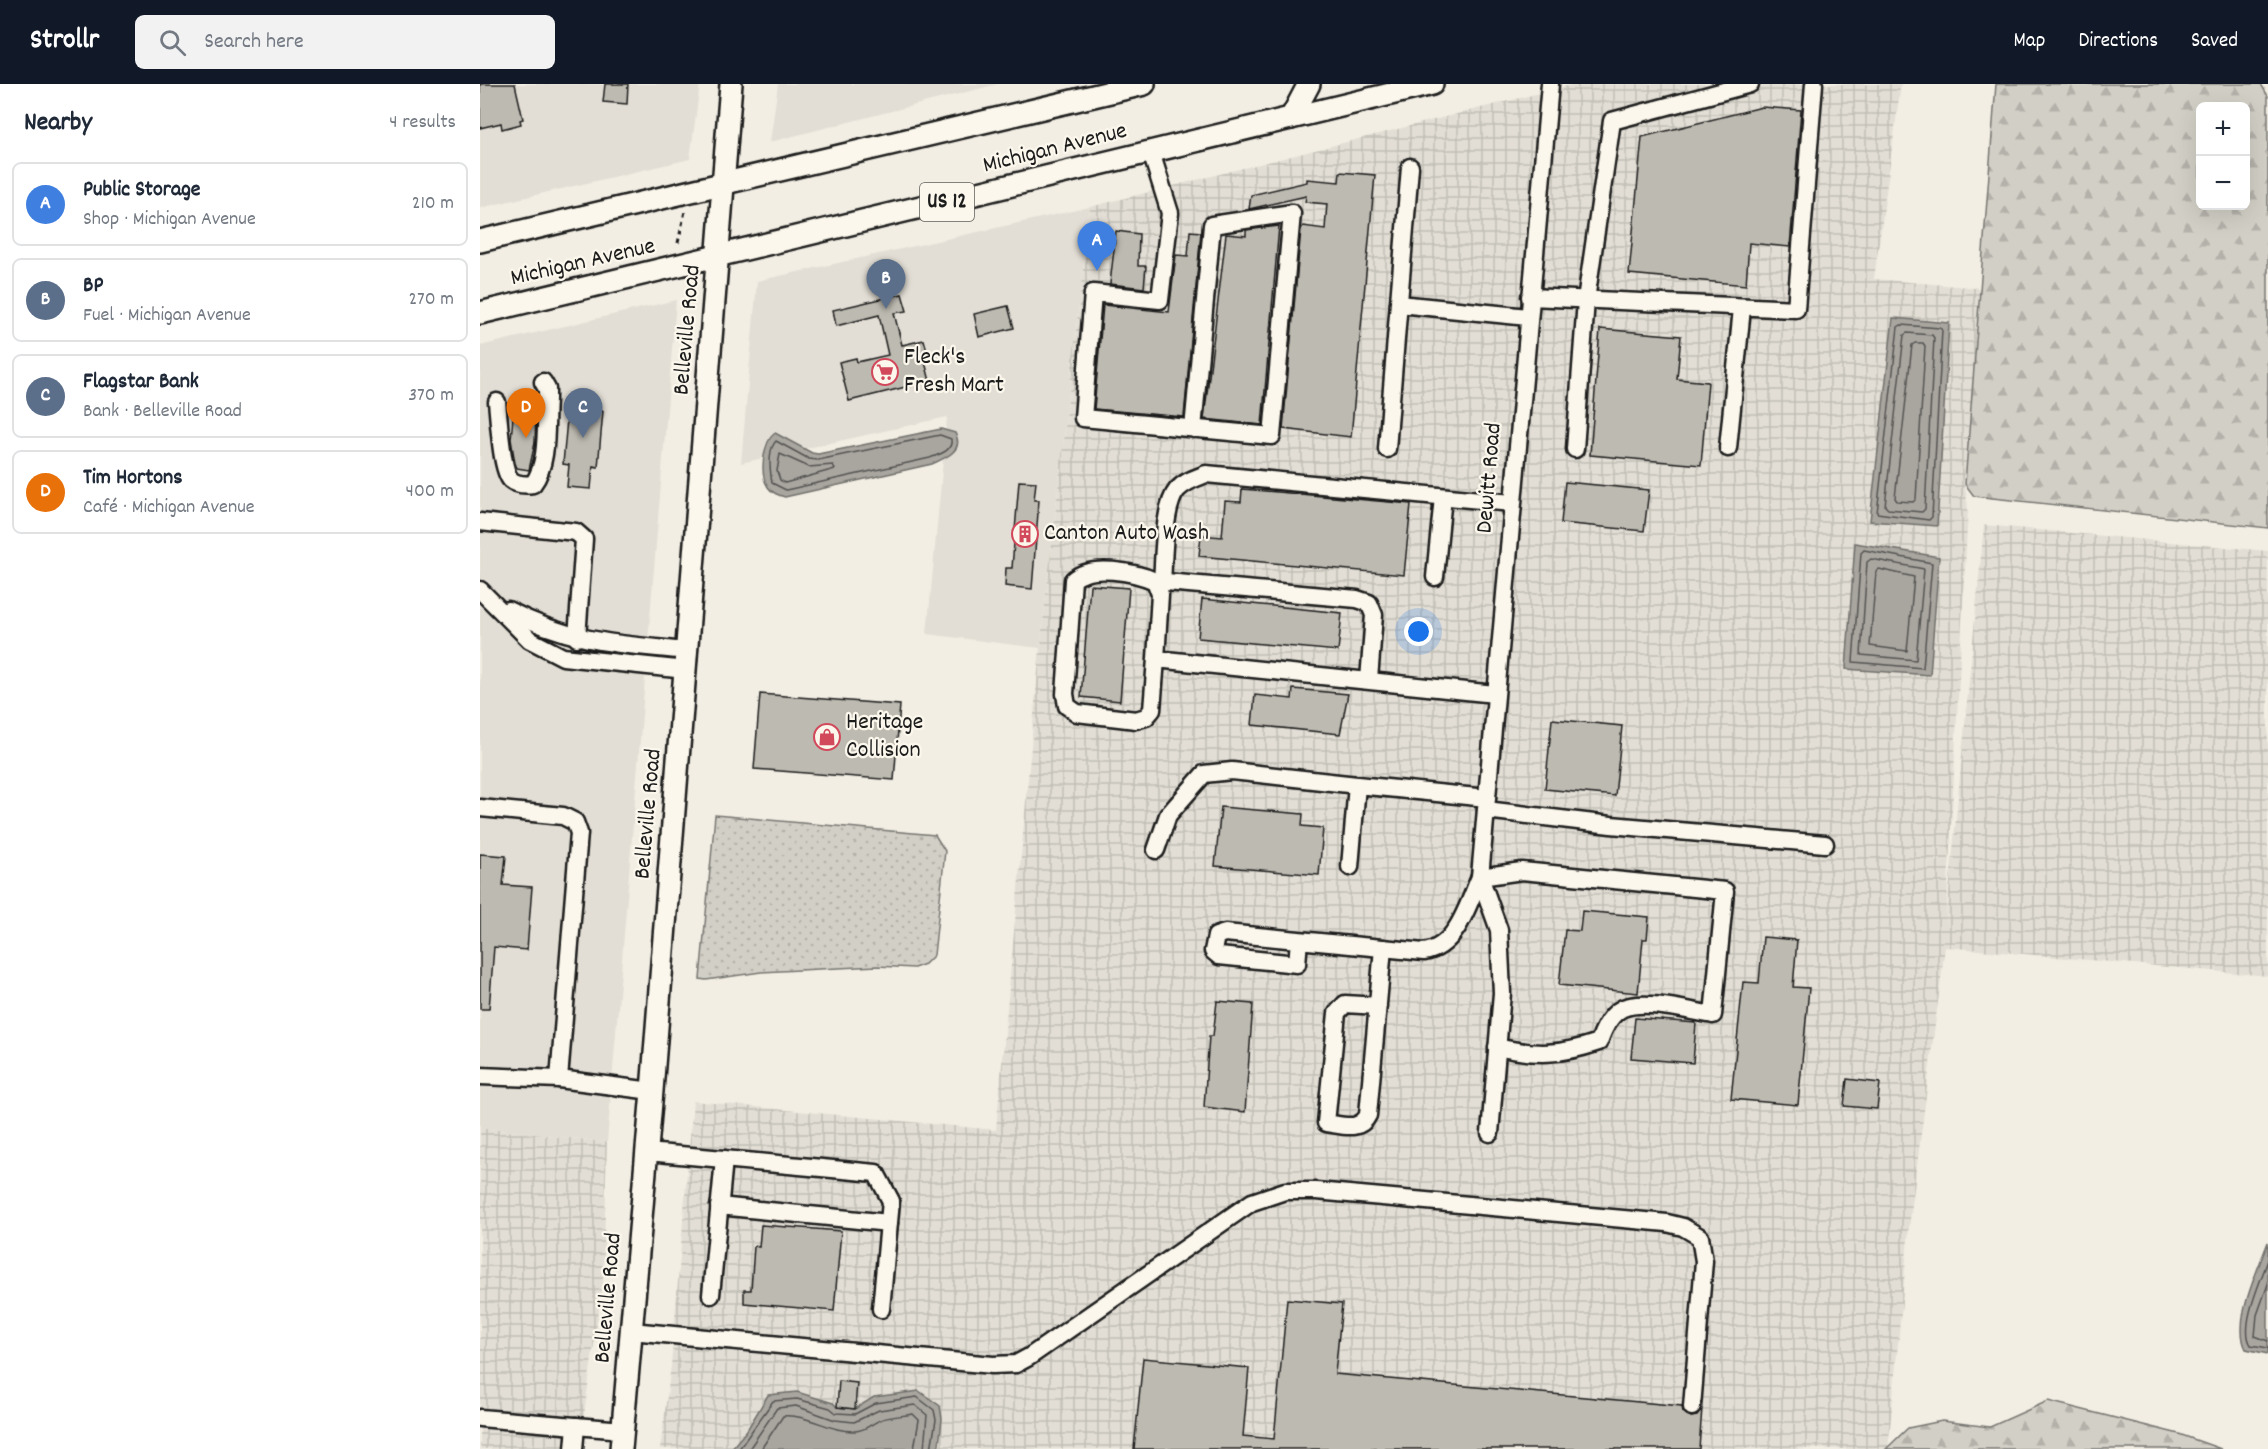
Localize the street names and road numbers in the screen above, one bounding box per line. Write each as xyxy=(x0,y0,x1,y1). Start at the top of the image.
street label: Michigan Avenue xyxy=(979,115,1131,183)
road number: US 12 xyxy=(920,183,974,221)
street label: Michigan Avenue xyxy=(507,230,659,296)
street label: Belleville Road xyxy=(665,263,711,397)
street label: Dewitt Road xyxy=(1468,421,1512,535)
street label: Belleville Road xyxy=(626,747,672,881)
street label: Belleville Road xyxy=(586,1231,632,1365)

